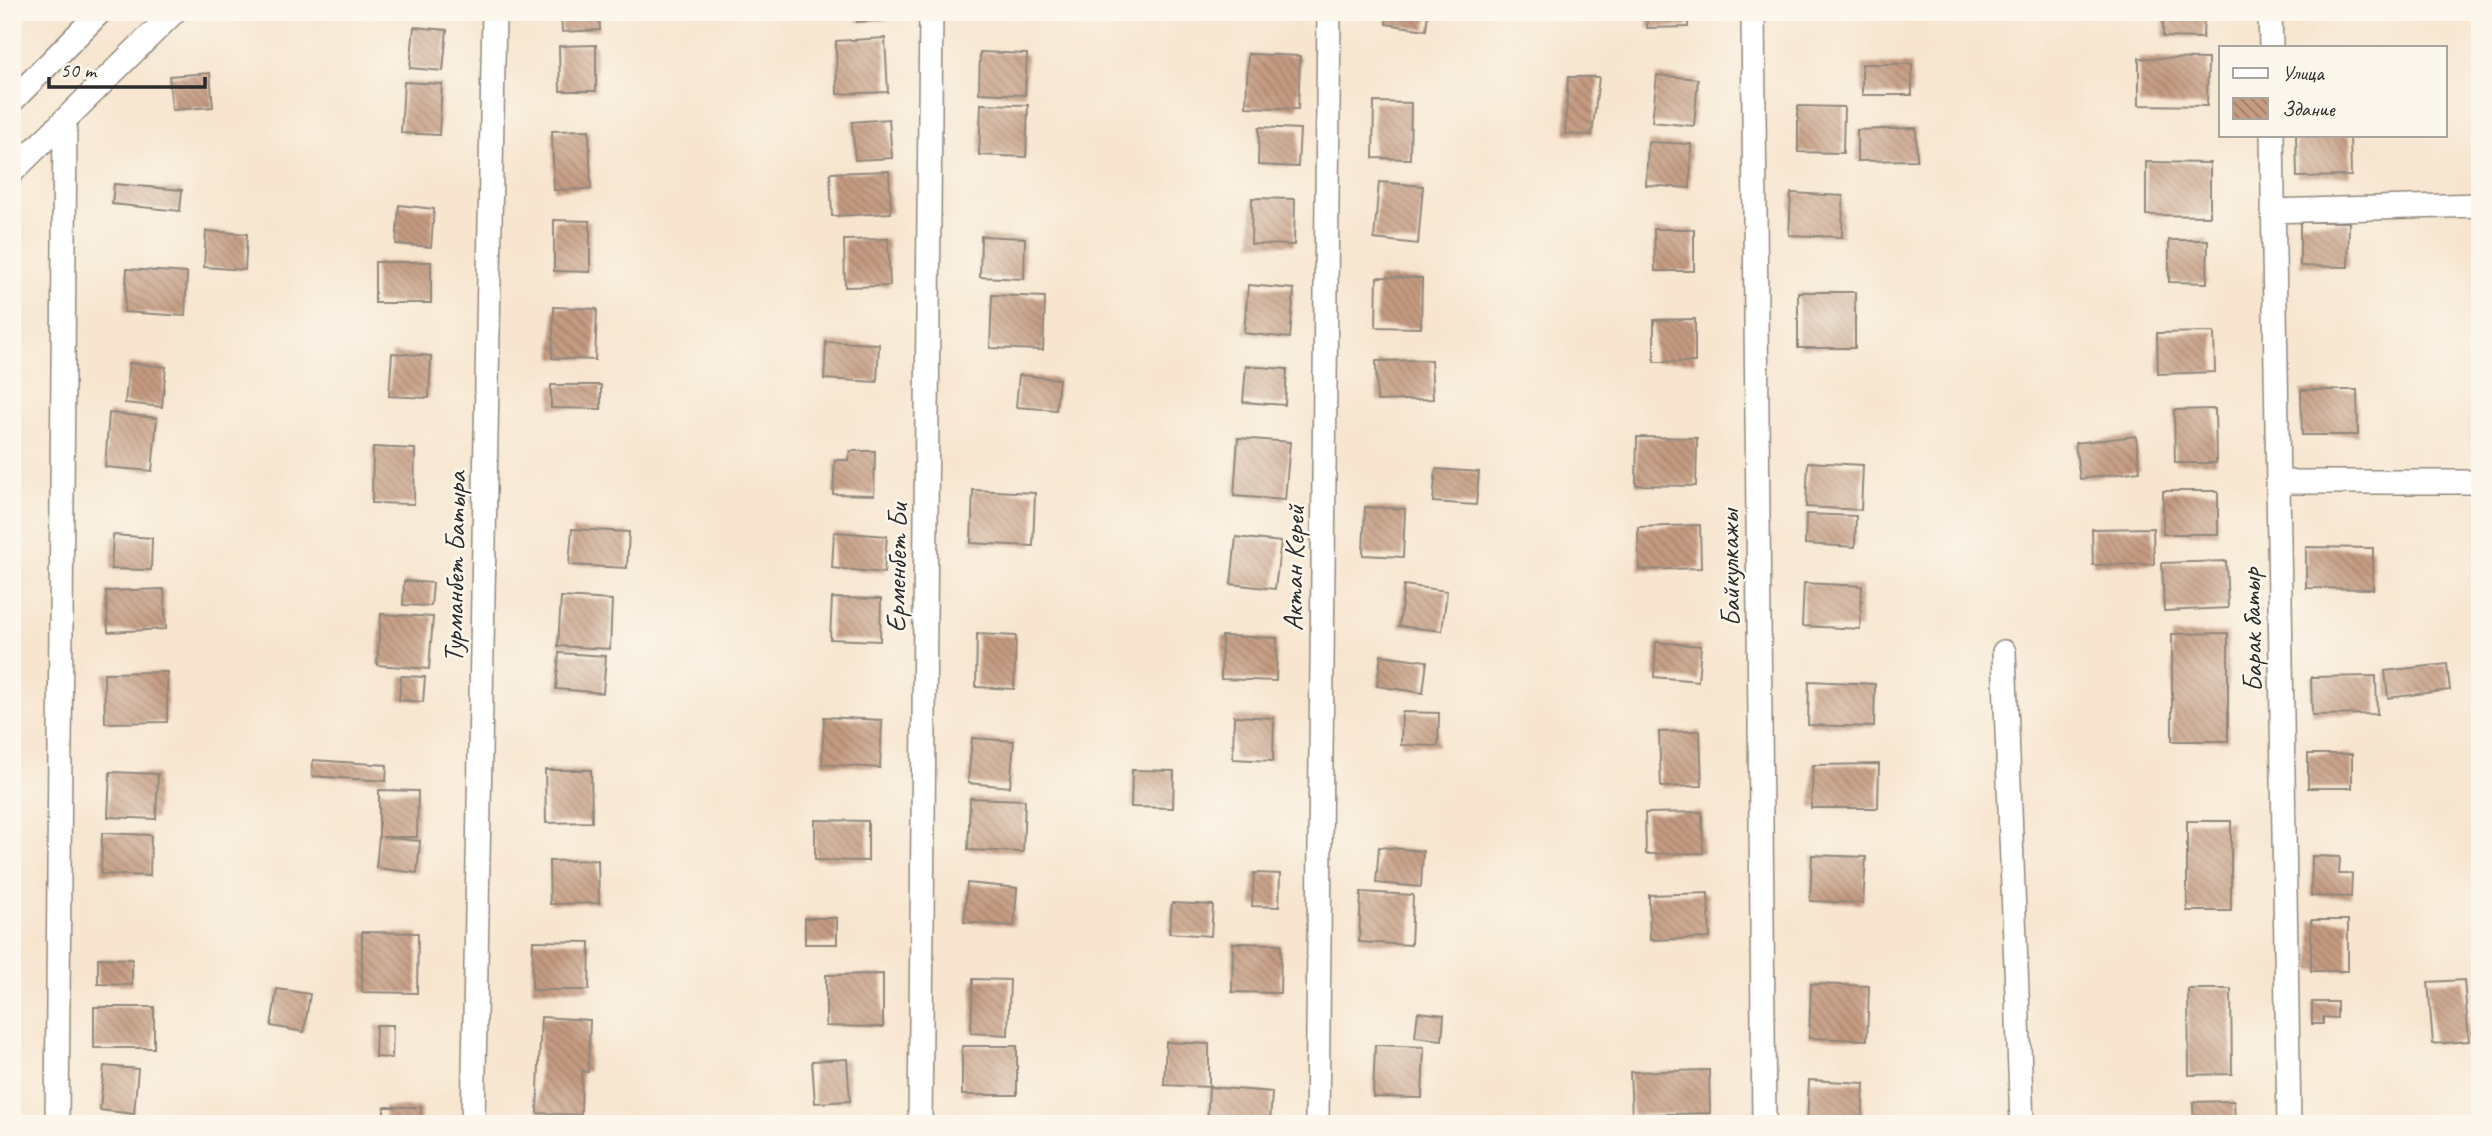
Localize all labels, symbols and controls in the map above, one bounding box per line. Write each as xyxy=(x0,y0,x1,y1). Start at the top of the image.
scale bar xyxy=(49,46,205,90)
legend xyxy=(2219,46,2446,136)
text: 50 m xyxy=(60,57,98,83)
text: Улица xyxy=(2282,60,2325,86)
text: Здание xyxy=(2282,96,2336,122)
street label: Турманбет Батыра xyxy=(435,469,474,663)
street label: Ерменбет Би xyxy=(878,500,915,633)
street label: Актан Керей xyxy=(1275,503,1312,631)
street label: Байкулкажы xyxy=(1711,507,1748,627)
street label: Барак батыр xyxy=(2233,566,2270,693)

